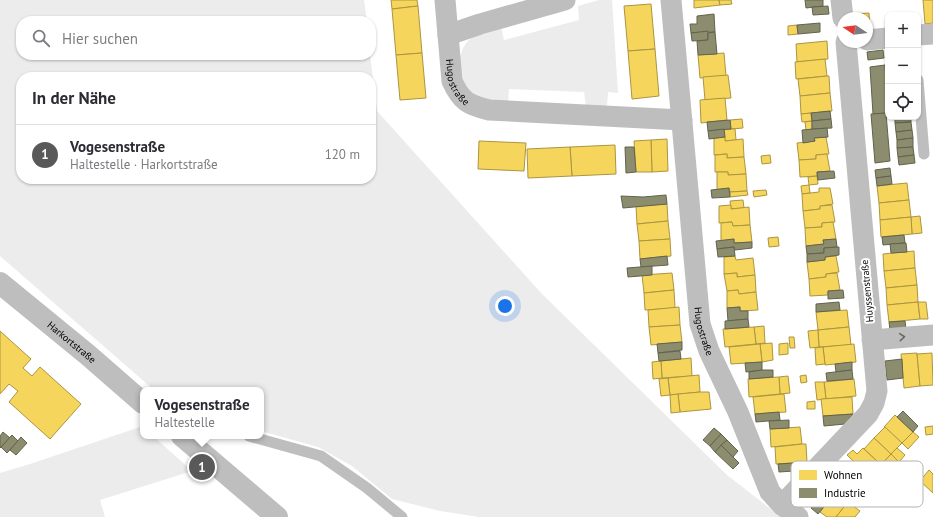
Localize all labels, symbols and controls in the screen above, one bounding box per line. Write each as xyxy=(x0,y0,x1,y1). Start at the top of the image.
north arrow xyxy=(837,12,873,48)
map controls xyxy=(885,12,921,120)
button: + xyxy=(885,12,921,48)
search box xyxy=(16,16,376,60)
icon: search xyxy=(30,27,52,49)
text: Hier suchen xyxy=(62,29,138,48)
button: − xyxy=(885,48,921,84)
street label: Hugostraße xyxy=(444,58,472,108)
button: locate xyxy=(885,84,921,120)
text: In der Nähe xyxy=(32,87,116,109)
text: Vogesenstraße xyxy=(70,137,165,156)
text: 1 xyxy=(41,146,49,163)
text: 120 m xyxy=(325,146,360,163)
text: Haltestelle · Harkortstraße xyxy=(70,156,218,173)
street label: Huyssenstraße xyxy=(858,259,876,323)
your location xyxy=(495,296,515,316)
street label: Hugostraße xyxy=(692,306,717,358)
street label: Harkortstraße xyxy=(45,318,99,366)
one-way arrow xyxy=(899,333,905,342)
popup xyxy=(140,387,264,439)
text: Vogesenstraße xyxy=(154,395,250,414)
text: Haltestelle xyxy=(154,414,215,431)
pin: 1 xyxy=(189,452,215,482)
legend xyxy=(791,461,923,507)
text: Wohnen xyxy=(824,468,862,482)
text: Industrie xyxy=(824,486,866,500)

